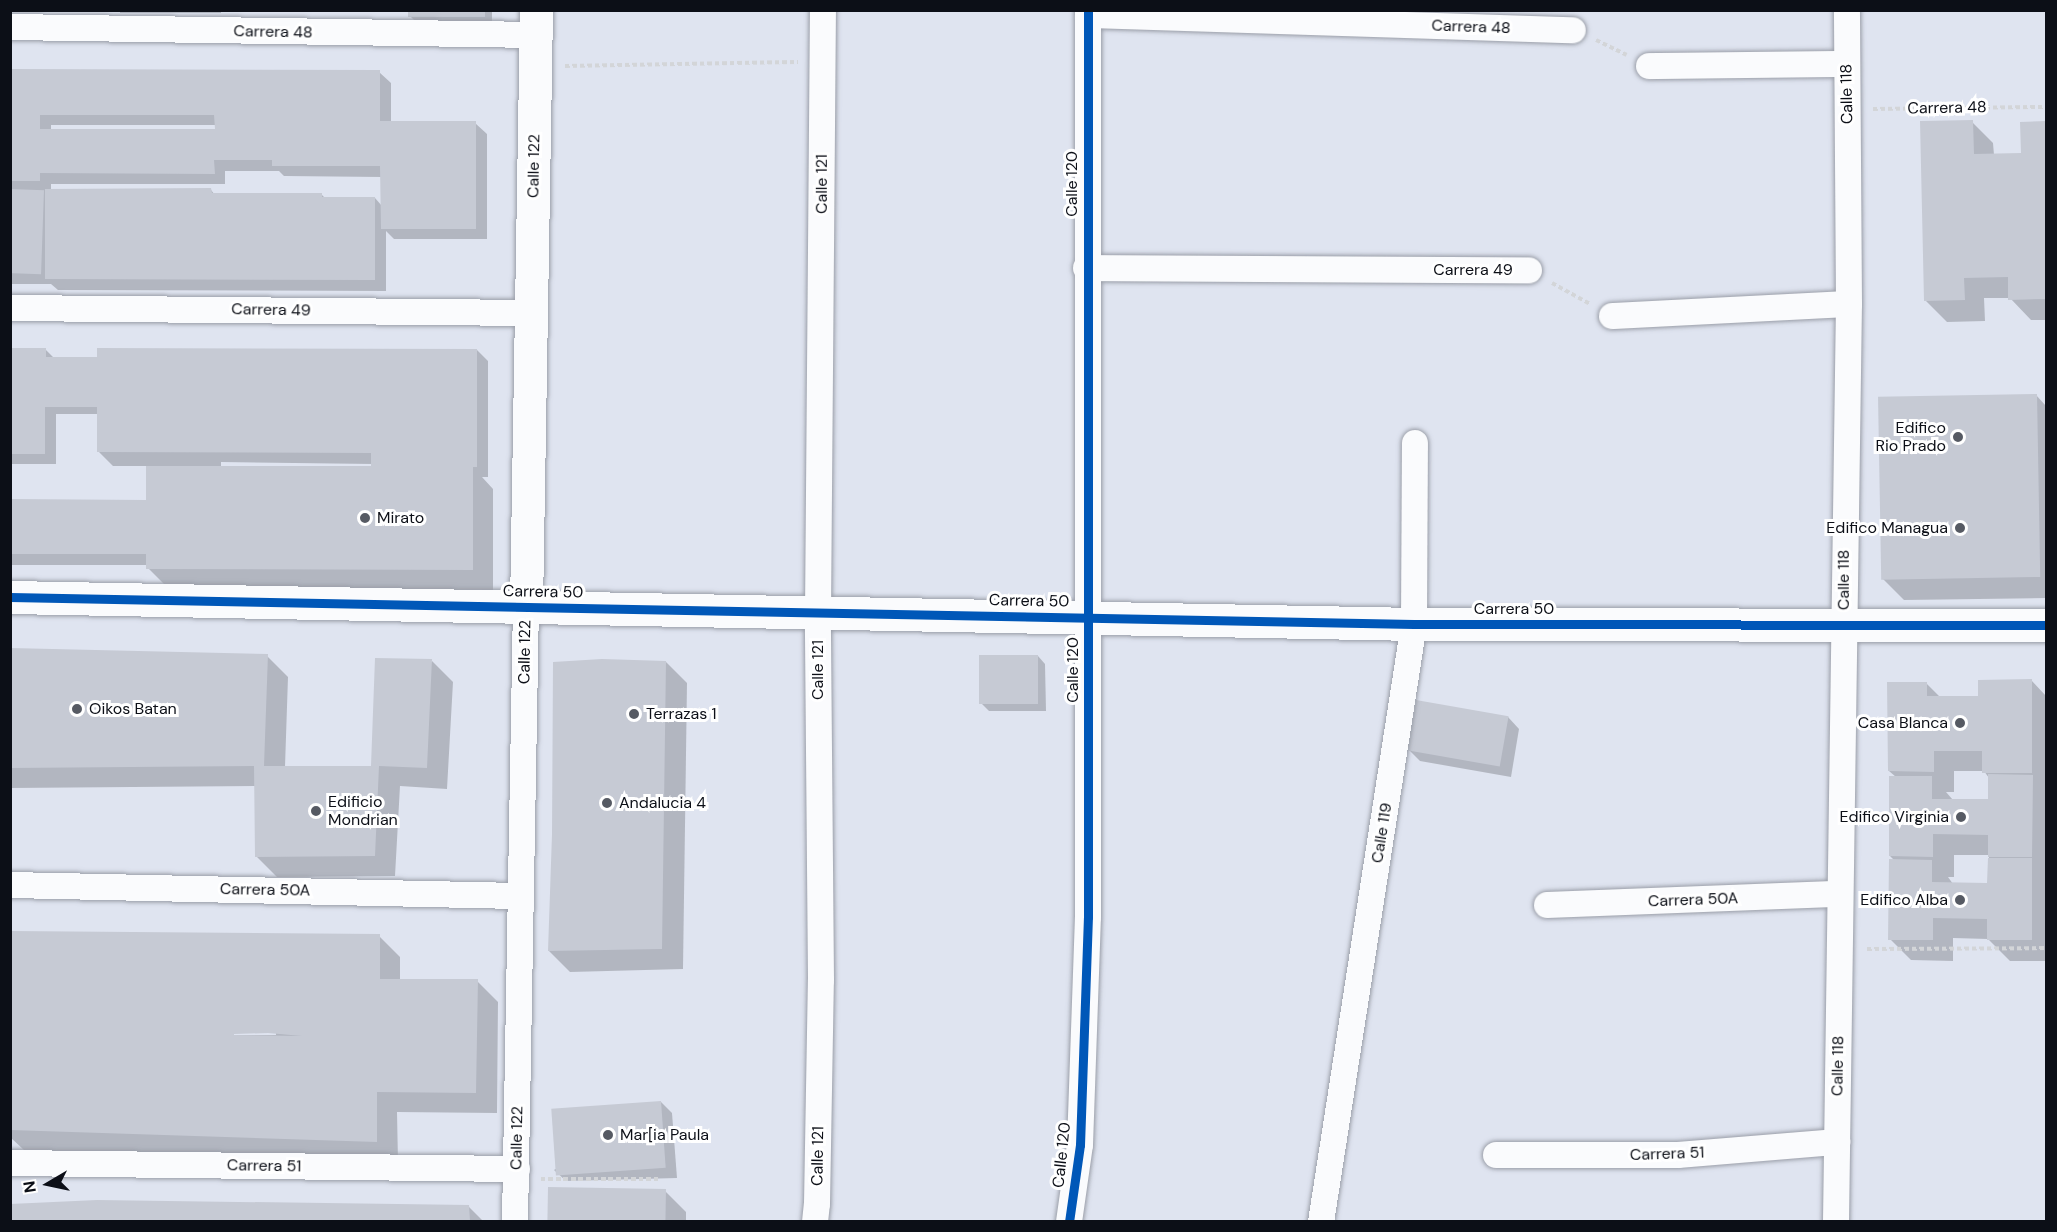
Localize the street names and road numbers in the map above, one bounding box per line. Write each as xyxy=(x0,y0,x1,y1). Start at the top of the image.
street label: Carrera 48 xyxy=(1431,16,1511,38)
street label: Carrera 48 xyxy=(233,22,313,42)
street label: Calle 118 xyxy=(1837,64,1857,124)
street label: Carrera 48 xyxy=(1907,98,1987,118)
street label: Calle 122 xyxy=(524,134,544,198)
street label: Calle 120 xyxy=(1062,151,1082,217)
street label: Calle 121 xyxy=(812,154,832,214)
street label: Carrera 49 xyxy=(1433,260,1513,280)
street label: Carrera 49 xyxy=(231,300,311,320)
street label: Calle 118 xyxy=(1834,550,1854,610)
street label: Carrera 50 xyxy=(503,582,583,602)
street label: Carrera 50 xyxy=(989,591,1069,611)
street label: Carrera 50 xyxy=(1474,599,1554,619)
street label: Calle 122 xyxy=(515,620,535,684)
street label: Calle 120 xyxy=(1063,637,1083,703)
street label: Calle 121 xyxy=(808,640,828,700)
street label: Calle 119 xyxy=(1368,802,1396,864)
street label: Carrera 50A xyxy=(220,880,310,900)
street label: Carrera 50A xyxy=(1648,889,1738,911)
street label: Calle 118 xyxy=(1828,1036,1848,1096)
street label: Calle 122 xyxy=(507,1106,527,1170)
street label: Calle 120 xyxy=(1049,1121,1075,1189)
street label: Calle 121 xyxy=(808,1126,828,1186)
street label: Carrera 51 xyxy=(1629,1143,1705,1165)
street label: Carrera 51 xyxy=(227,1156,301,1176)

